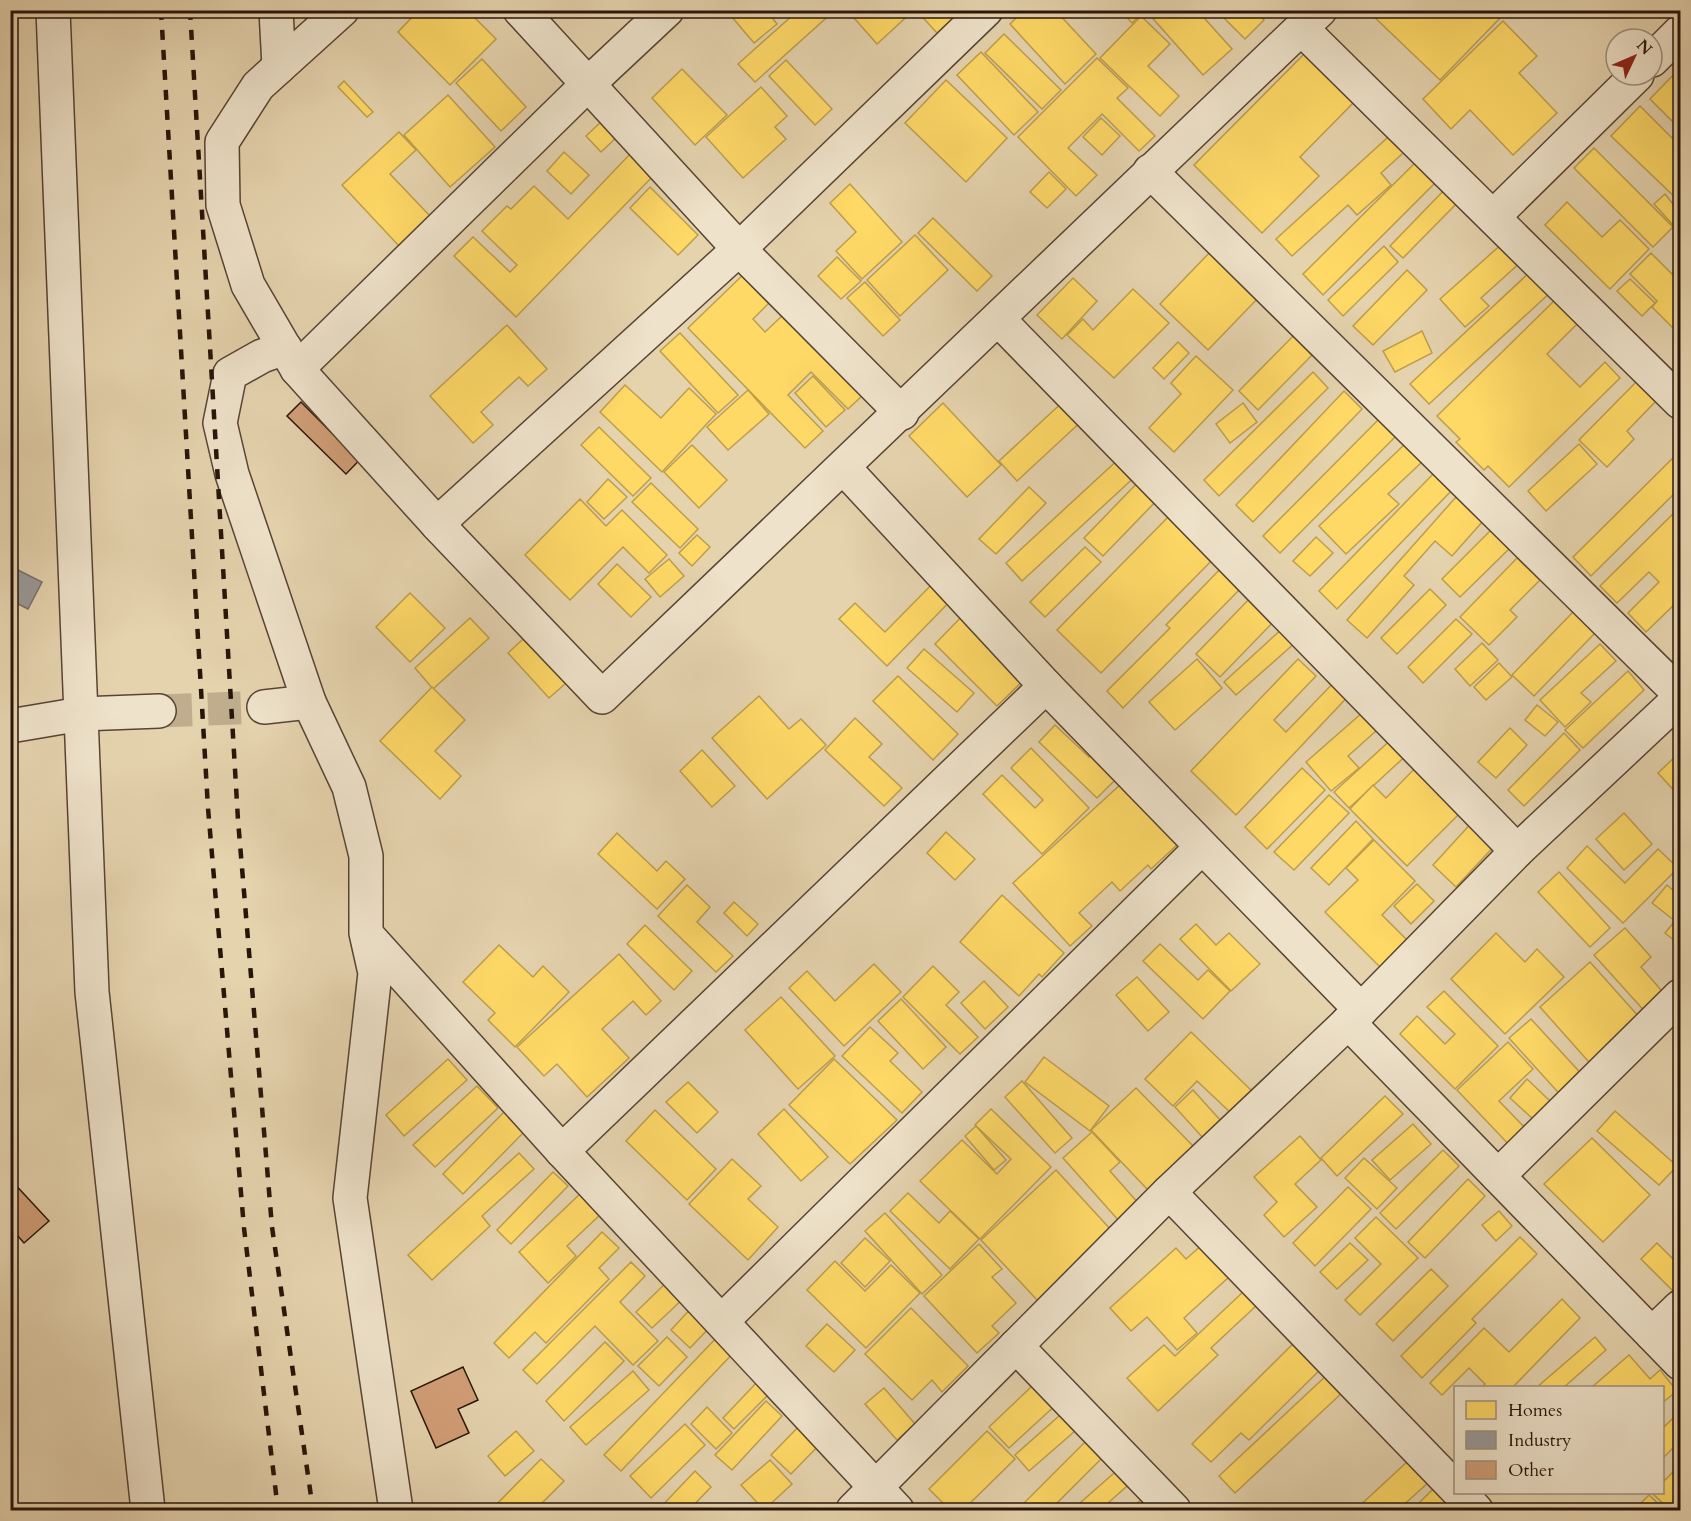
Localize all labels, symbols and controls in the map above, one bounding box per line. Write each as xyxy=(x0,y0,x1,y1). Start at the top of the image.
north arrow xyxy=(1604,27,1664,87)
text: N xyxy=(1631,35,1657,60)
legend xyxy=(1454,1386,1664,1494)
text: Homes xyxy=(1508,1398,1562,1423)
text: Industry xyxy=(1508,1428,1572,1453)
text: Other xyxy=(1508,1458,1554,1483)

